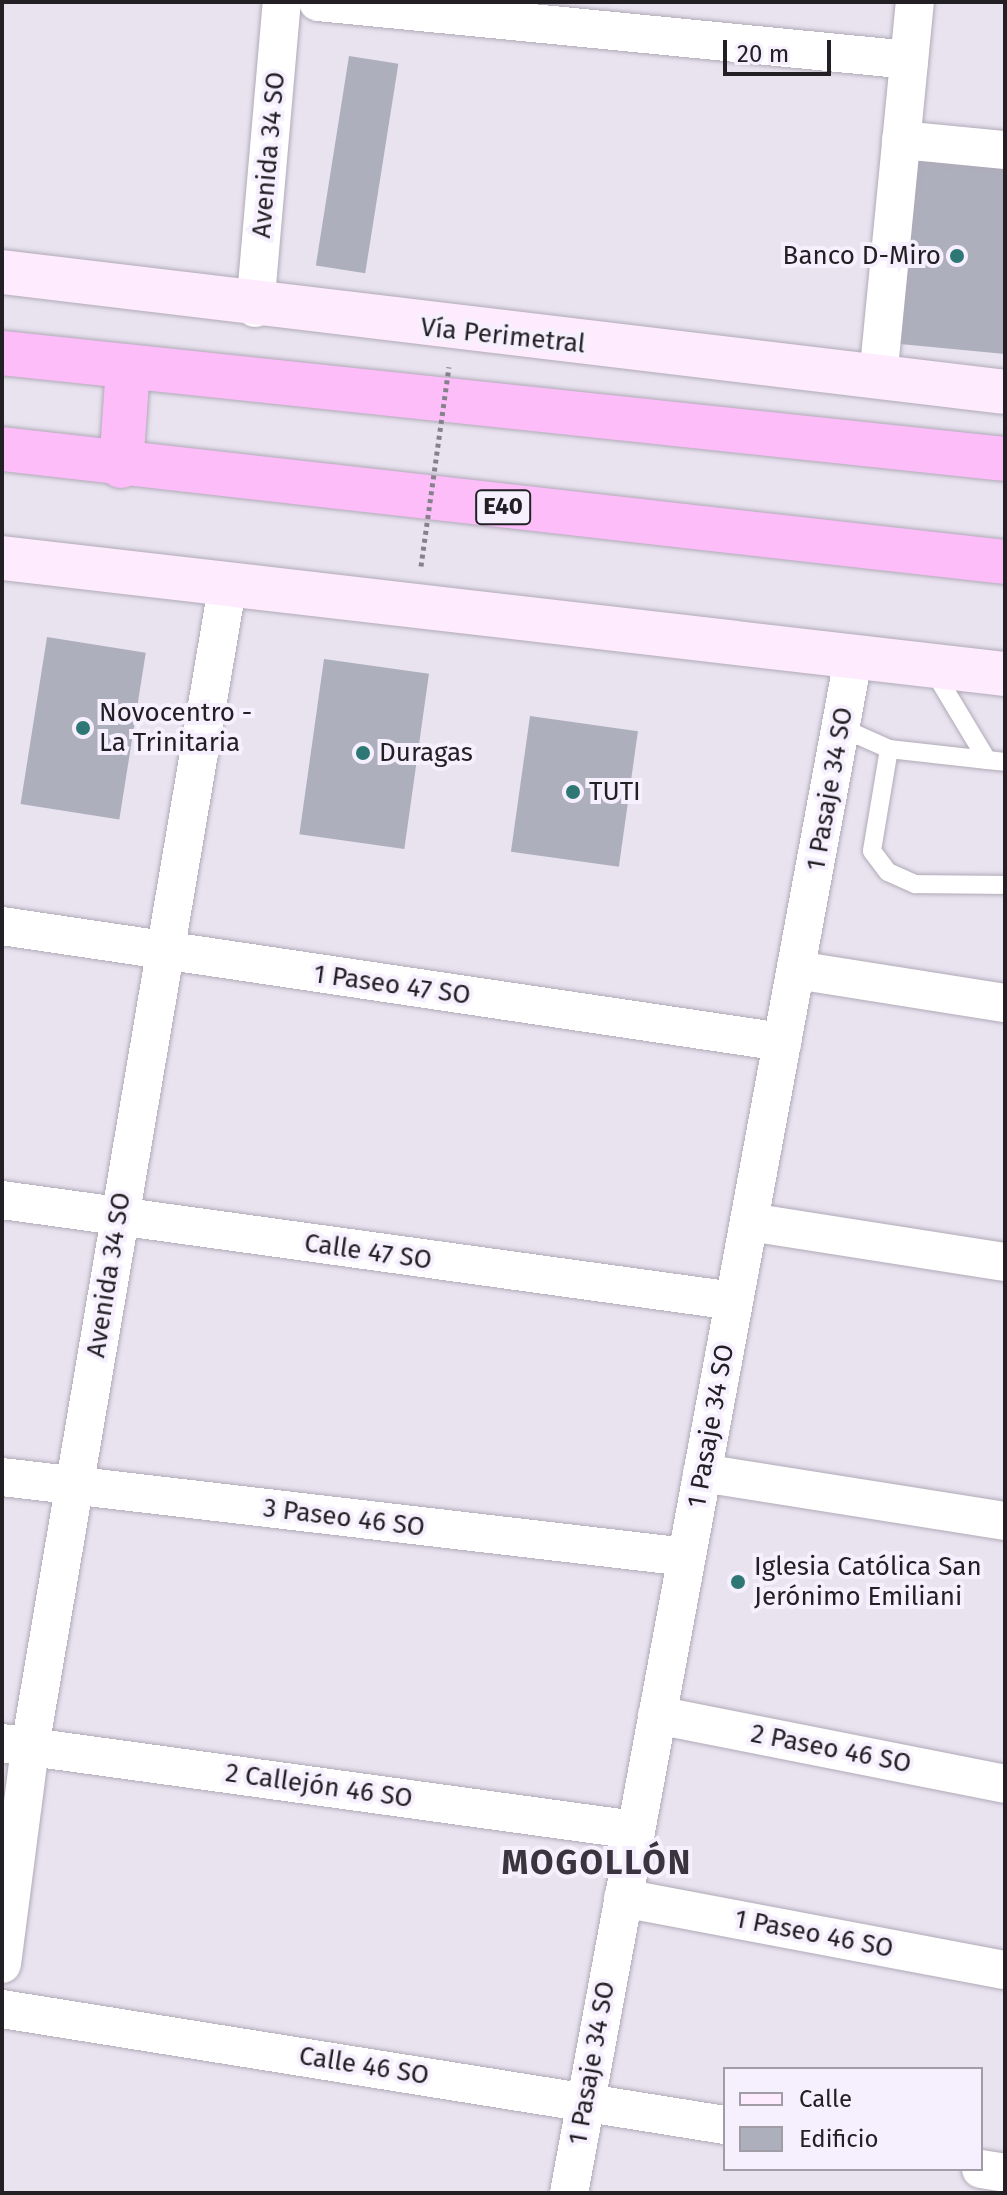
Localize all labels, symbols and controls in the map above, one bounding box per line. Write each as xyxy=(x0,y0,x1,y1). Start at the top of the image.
scale bar xyxy=(727,24,835,74)
text: 20 m xyxy=(737,40,789,68)
street label: Avenida 34 SO xyxy=(246,71,292,239)
place label: Banco D-Miro xyxy=(783,240,941,272)
marker: Banco D-Miro xyxy=(948,247,966,265)
street label: Vía Perimetral xyxy=(419,312,587,360)
road number: E40 xyxy=(475,487,531,527)
place label: Novocentro - La Trinitaria xyxy=(99,697,252,758)
street label: 1 Pasaje 34 SO xyxy=(800,705,860,873)
marker: Novocentro - La Trinitaria xyxy=(74,719,92,737)
place label: Duragas xyxy=(379,737,473,769)
marker: Duragas xyxy=(354,744,372,762)
place label: TUTI xyxy=(589,776,641,808)
marker: TUTI xyxy=(564,783,582,801)
street label: 1 Paseo 47 SO xyxy=(312,959,472,1011)
street label: Avenida 34 SO xyxy=(81,1190,137,1360)
street label: Calle 47 SO xyxy=(302,1228,434,1276)
street label: 1 Pasaje 34 SO xyxy=(681,1342,741,1510)
street label: 3 Paseo 46 SO xyxy=(261,1493,427,1543)
place label: Iglesia Católica San Jerónimo Emiliani xyxy=(754,1551,982,1612)
marker: Iglesia Católica San Jerónimo Emiliani xyxy=(729,1573,747,1591)
street label: 2 Paseo 46 SO xyxy=(748,1718,914,1780)
street label: 2 Callejón 46 SO xyxy=(223,1757,415,1815)
district label: MOGOLLÓN xyxy=(502,1843,692,1883)
street label: 1 Paseo 46 SO xyxy=(732,1903,896,1965)
street label: 1 Pasaje 34 SO xyxy=(562,1979,622,2147)
street label: Calle 46 SO xyxy=(297,2040,431,2092)
legend xyxy=(723,2067,983,2171)
text: Calle xyxy=(799,2085,852,2113)
text: Edificio xyxy=(799,2125,879,2153)

